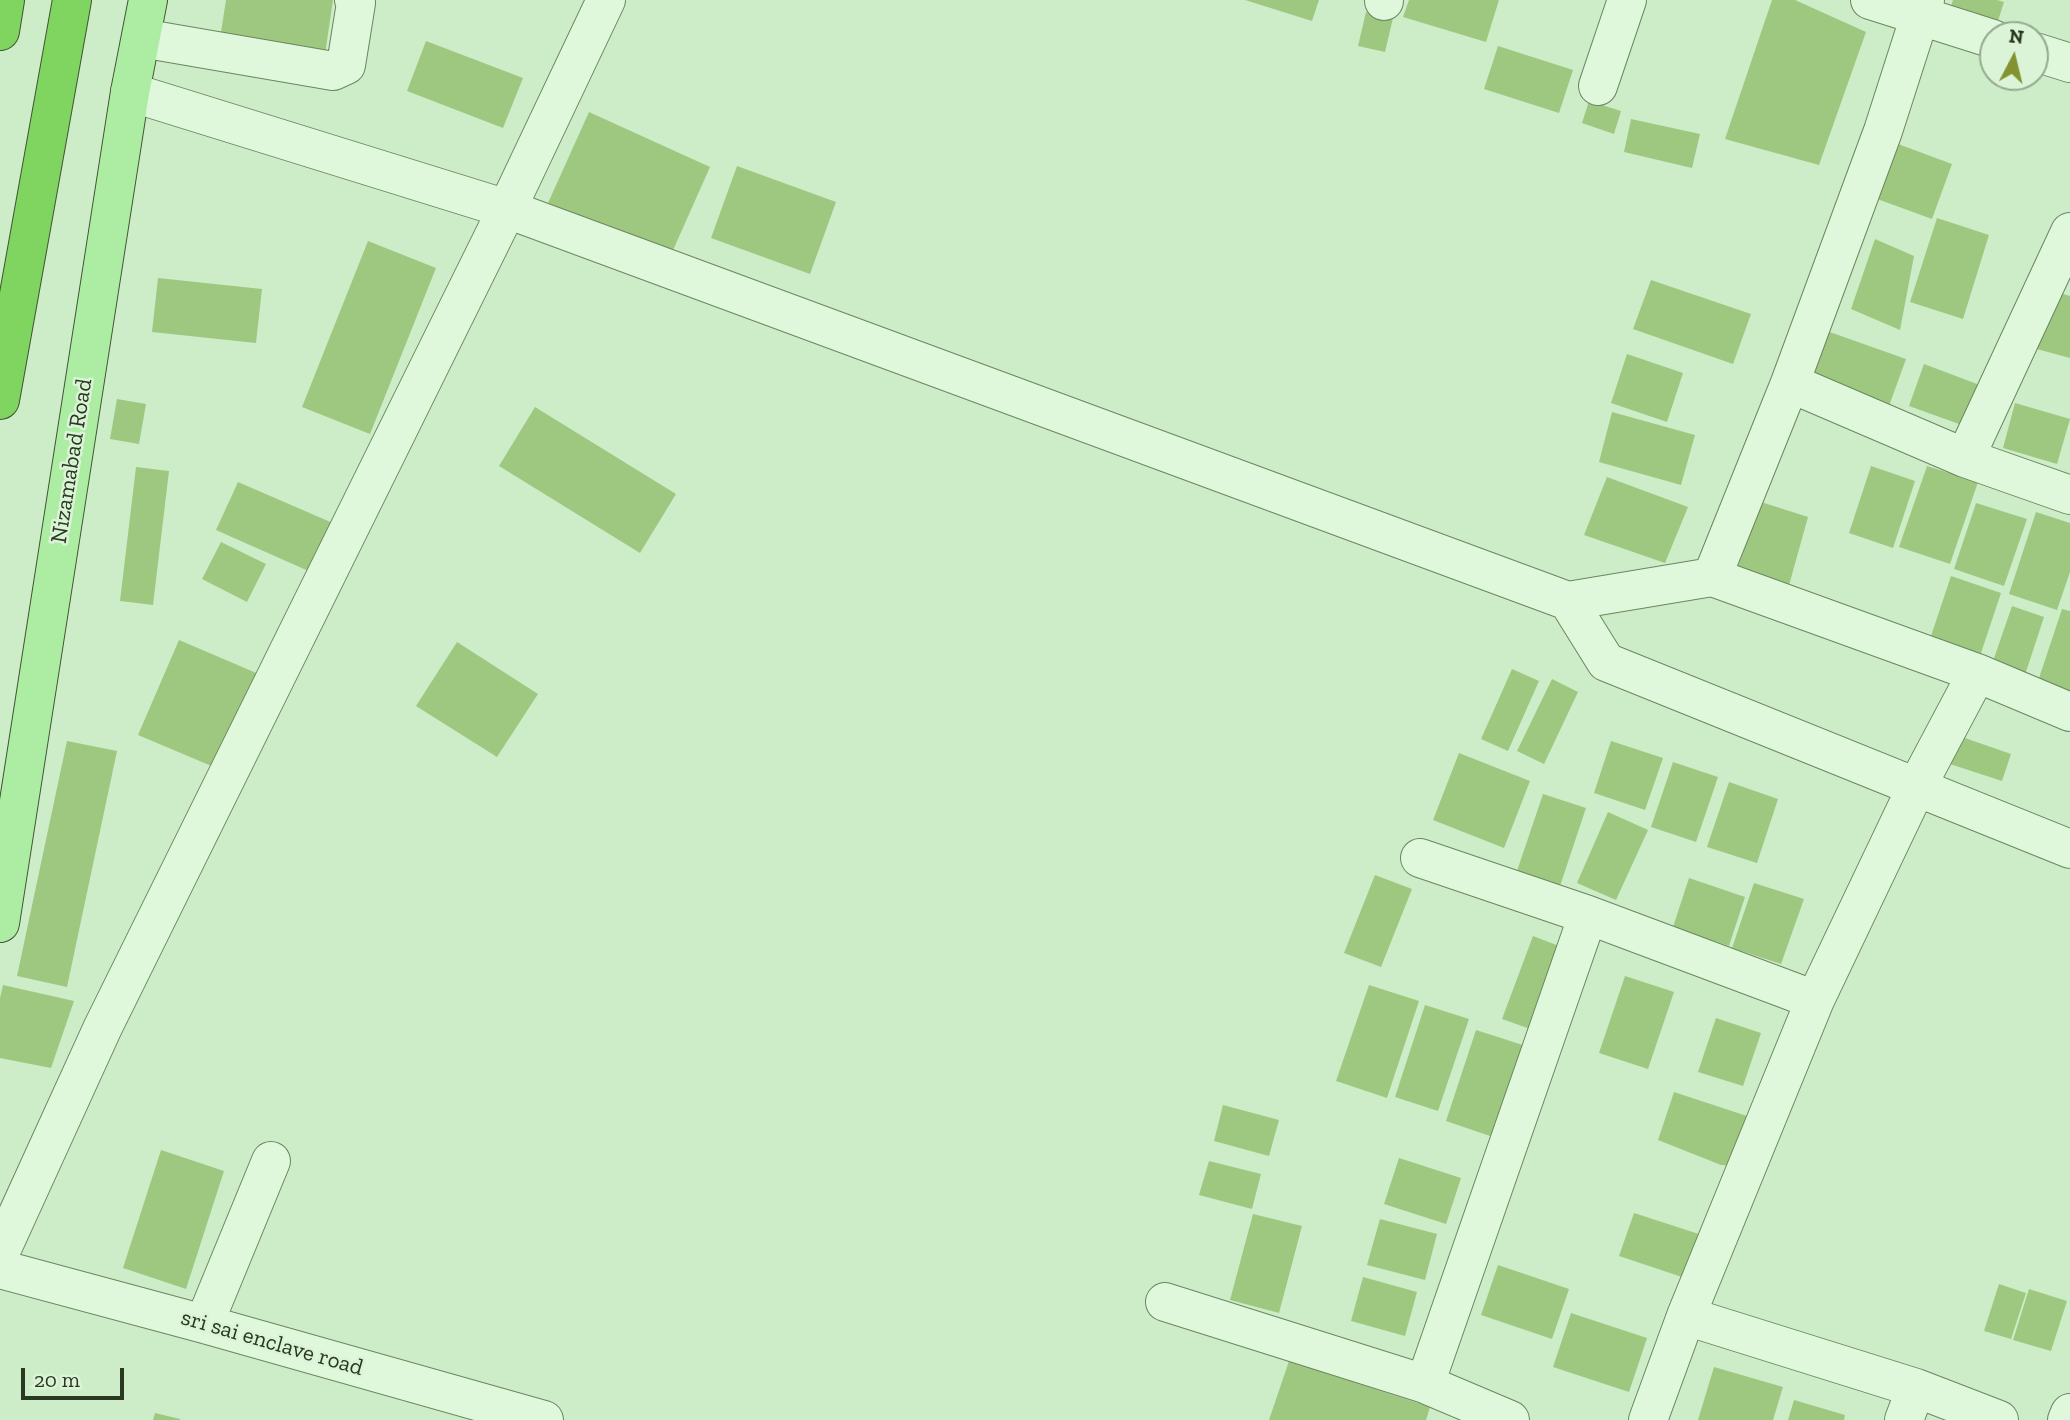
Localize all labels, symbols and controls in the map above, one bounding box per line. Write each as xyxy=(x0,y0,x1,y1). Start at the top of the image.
north arrow xyxy=(1979,21,2049,91)
text: N xyxy=(2008,24,2025,49)
street label: Nizamabad Road xyxy=(45,377,99,545)
street label: sri sai enclave road xyxy=(178,1304,366,1382)
scale bar xyxy=(24,1354,128,1398)
text: 20 m xyxy=(34,1367,80,1392)

